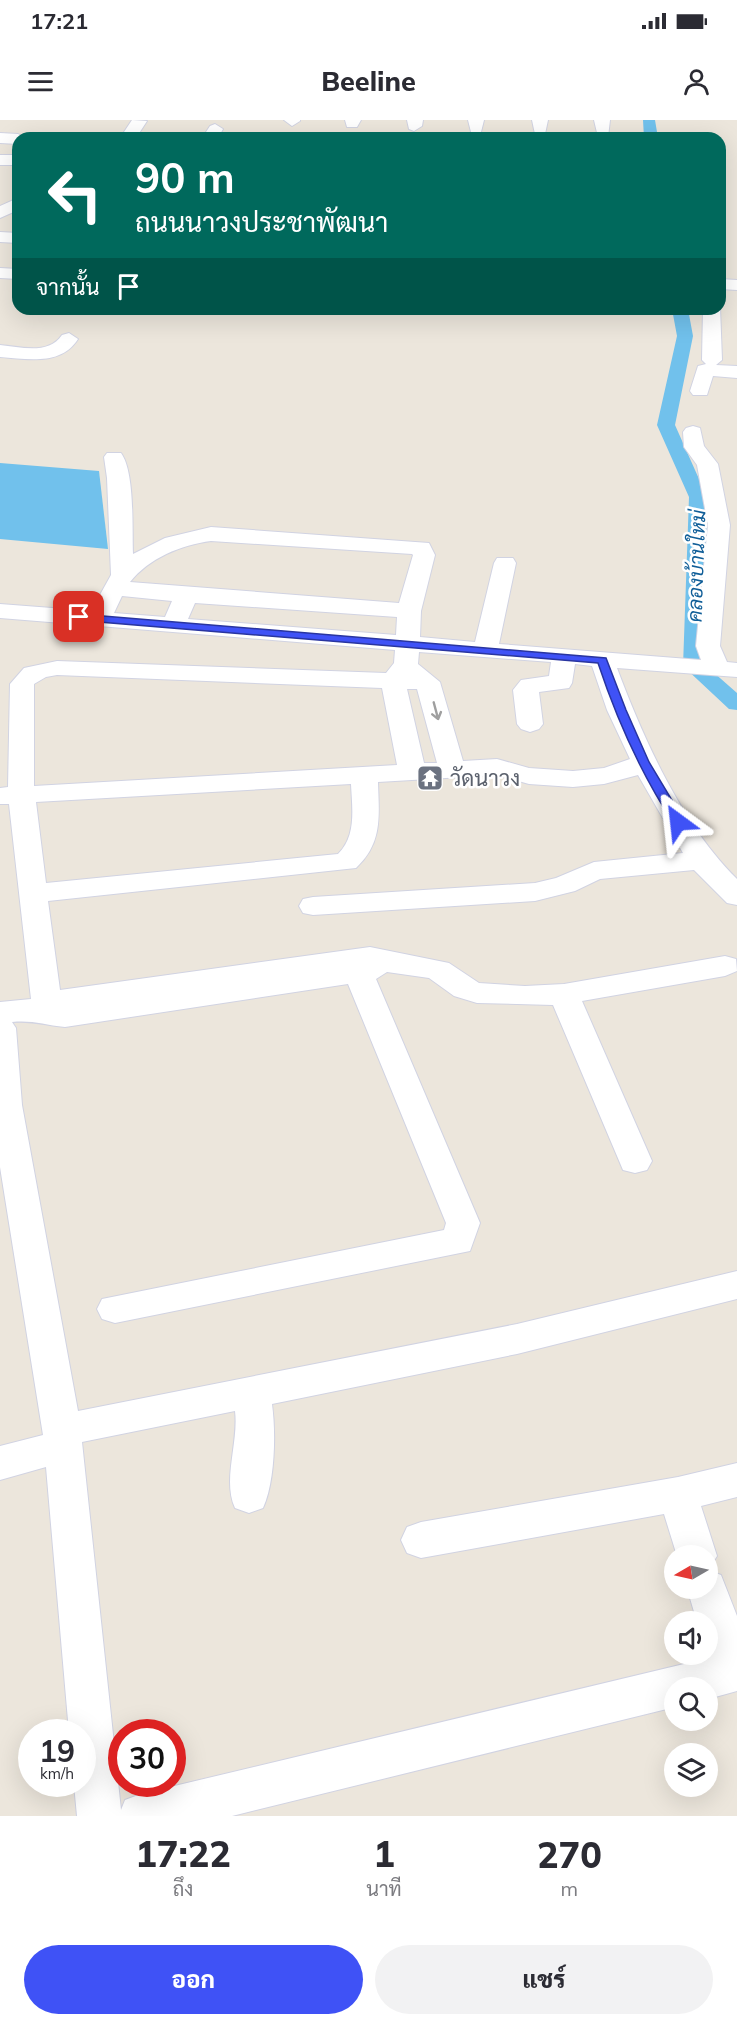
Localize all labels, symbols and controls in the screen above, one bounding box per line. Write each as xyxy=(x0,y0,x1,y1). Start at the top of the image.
text: 17:21 xyxy=(30,7,88,35)
text: Beeline xyxy=(321,64,416,98)
icon: menu xyxy=(24,65,57,98)
icon: person xyxy=(680,65,713,98)
text: 90 m xyxy=(135,151,235,204)
icon: left xyxy=(36,156,114,234)
text: ถนนนาวงประชาพัฒนา xyxy=(135,205,388,239)
icon: arrive xyxy=(112,270,145,303)
text: จากนั้น xyxy=(36,273,100,301)
water label: คลองบ้านใหม่ xyxy=(682,508,710,623)
pin xyxy=(53,591,104,642)
icon: arrive xyxy=(62,600,95,633)
one-way arrow xyxy=(431,701,442,720)
temple icon: วัดนาวง xyxy=(415,763,445,793)
place label: วัดนาวง xyxy=(450,764,520,792)
position arrow xyxy=(646,790,710,854)
north arrow xyxy=(664,1545,718,1599)
map controls xyxy=(664,1545,718,1797)
button: sound xyxy=(664,1611,718,1665)
button: search xyxy=(664,1677,718,1731)
speed limit sign: 30 xyxy=(108,1719,186,1797)
text: 19 xyxy=(39,1732,75,1770)
button: layers xyxy=(664,1743,718,1797)
text: km/h xyxy=(40,1764,74,1783)
text: 17:22 xyxy=(135,1831,231,1876)
text: 1 xyxy=(373,1831,395,1876)
text: 270 xyxy=(537,1832,602,1877)
text: ถึง xyxy=(173,1876,193,1901)
text: นาที xyxy=(366,1876,402,1901)
text: m xyxy=(561,1876,578,1901)
button: ออก xyxy=(24,1945,363,2014)
button: แชร์ xyxy=(375,1945,713,2014)

